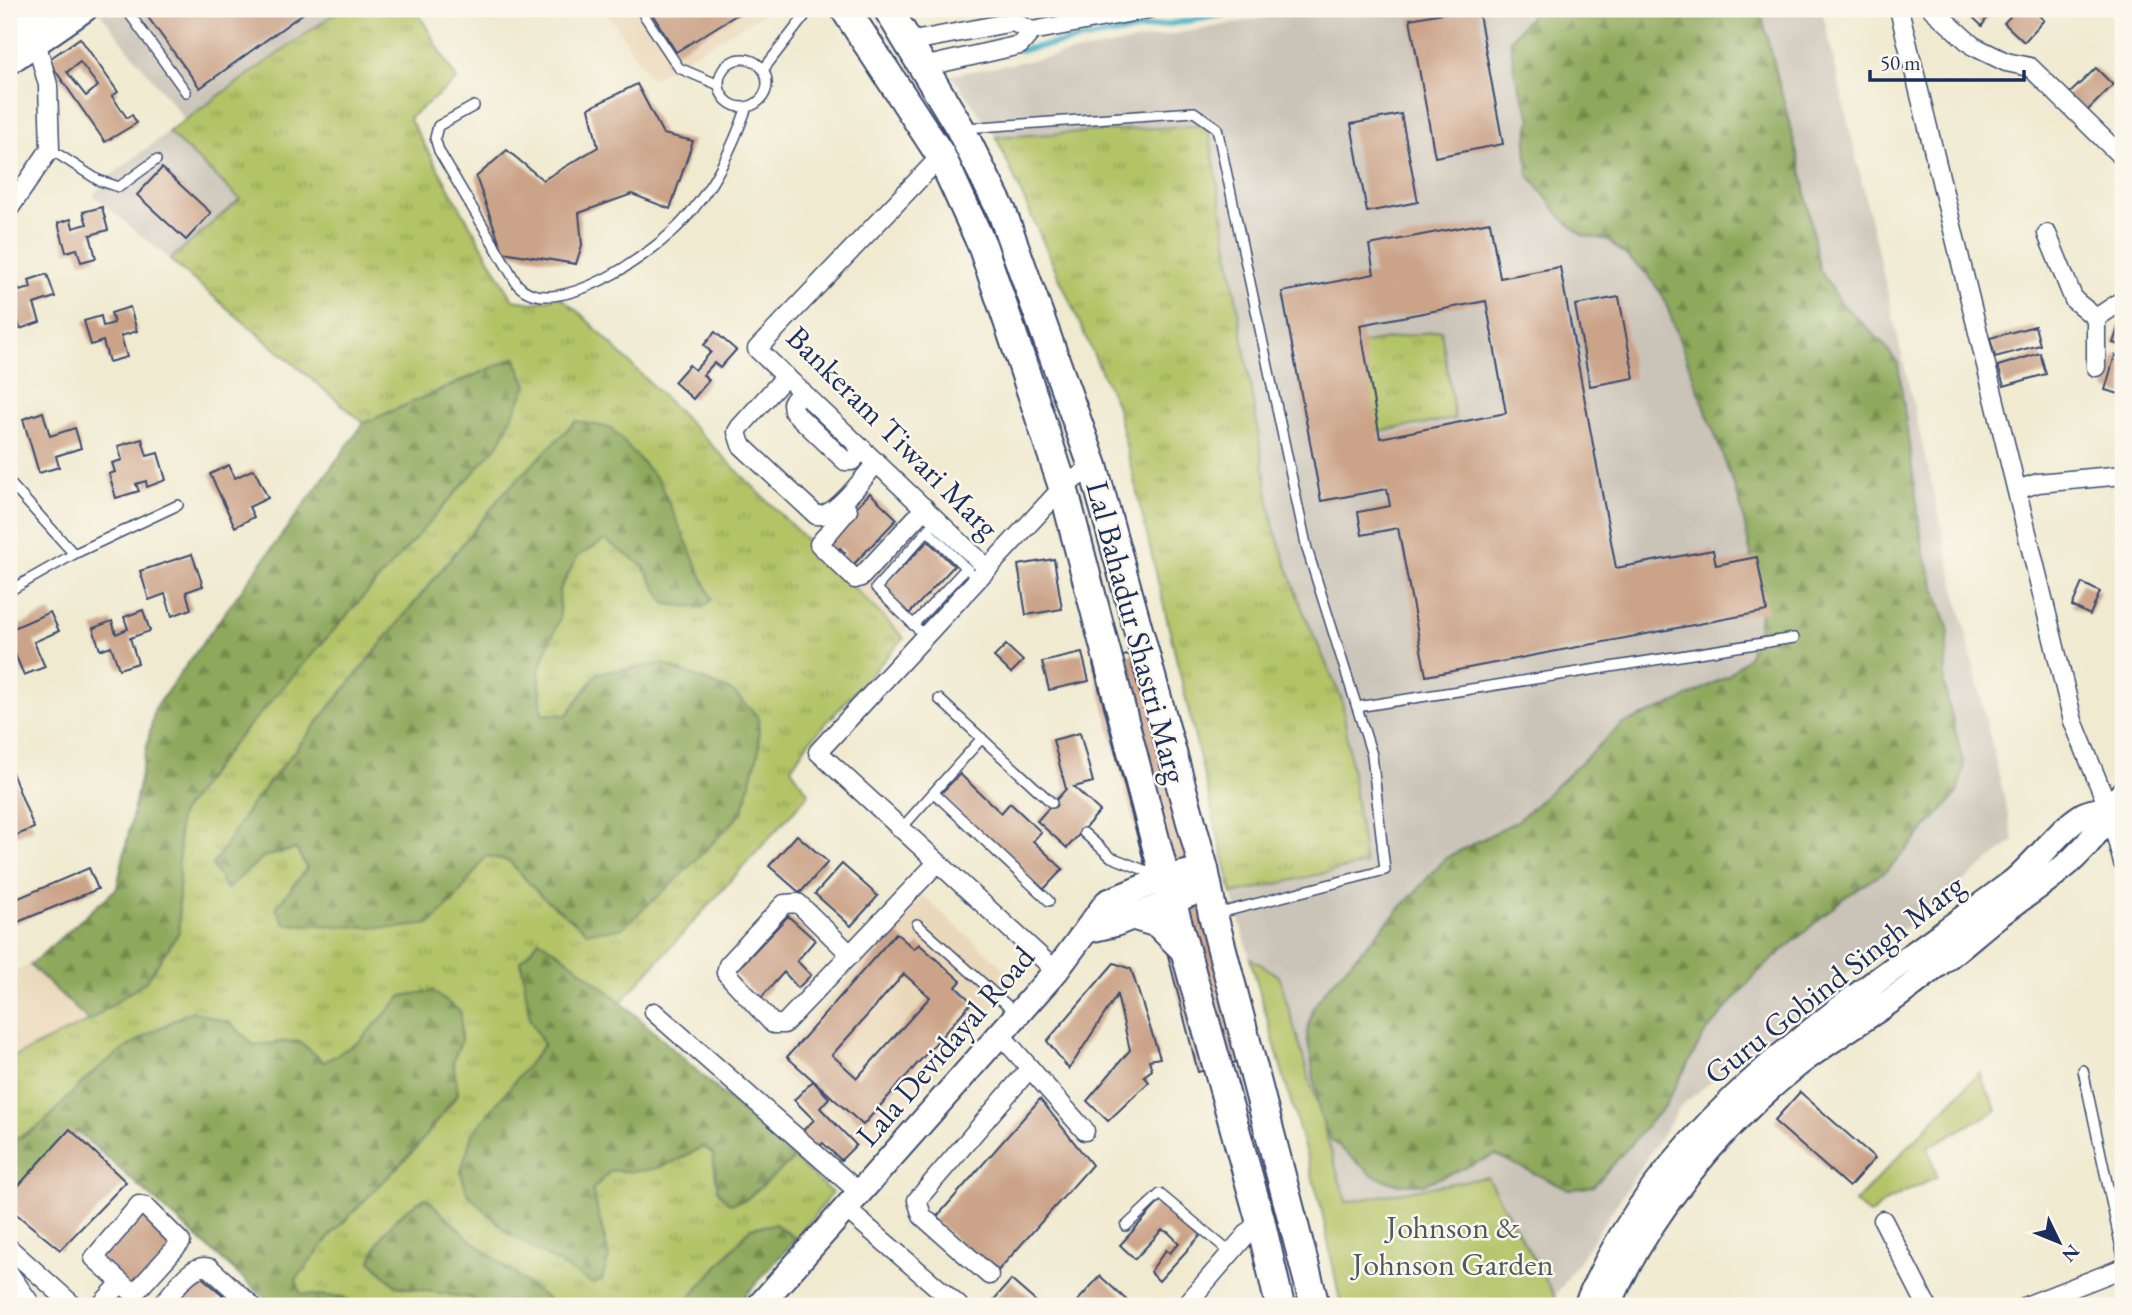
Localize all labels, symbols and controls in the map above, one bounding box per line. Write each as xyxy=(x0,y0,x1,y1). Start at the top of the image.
scale bar xyxy=(1870,38,2024,82)
text: 50 m xyxy=(1880,49,1921,76)
street label: Bankeram Tiwari Marg xyxy=(777,316,1009,548)
street label: Lal Bahadur Shastri Marg xyxy=(1076,476,1198,789)
street label: Guru Gobind Singh Marg xyxy=(1695,864,1974,1094)
street label: Lala Devidayal Road xyxy=(846,936,1044,1155)
park label: Johnson & Johnson Garden xyxy=(1349,1206,1554,1285)
north arrow xyxy=(2024,1206,2094,1276)
text: N xyxy=(2056,1239,2085,1268)

